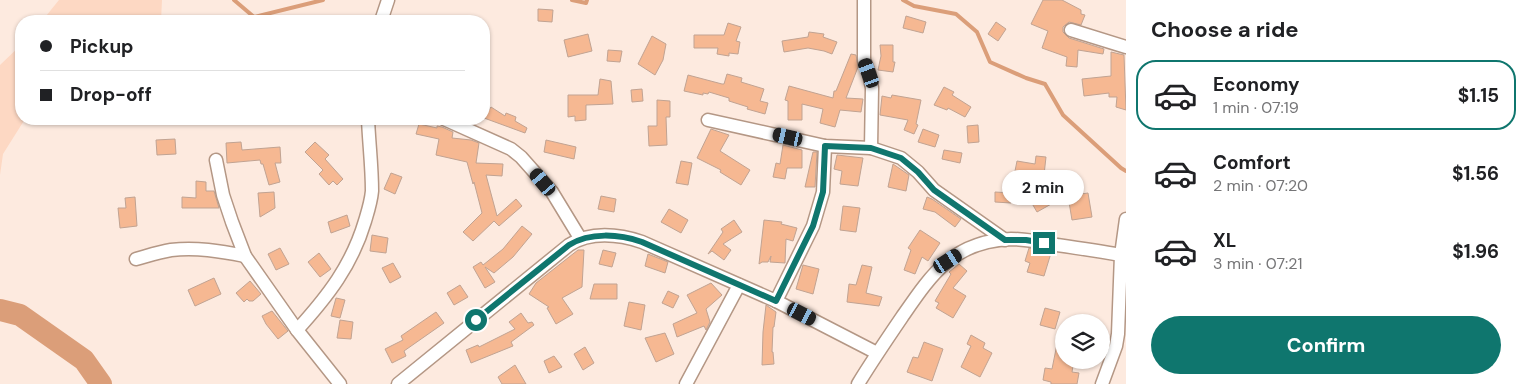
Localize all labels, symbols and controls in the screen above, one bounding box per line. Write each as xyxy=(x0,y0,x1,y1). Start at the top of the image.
text: Choose a ride xyxy=(1151,15,1299,44)
text: Pickup xyxy=(70,34,134,59)
car xyxy=(856,56,881,90)
text: Economy xyxy=(1213,72,1300,97)
icon: car xyxy=(1153,73,1198,118)
text: Drop-off xyxy=(70,82,152,107)
text: $1.15 xyxy=(1458,83,1499,108)
text: 1 min · 07:19 xyxy=(1213,97,1299,118)
car xyxy=(771,126,804,148)
text: Comfort xyxy=(1213,150,1291,175)
icon: car xyxy=(1153,151,1198,196)
text: $1.56 xyxy=(1452,161,1499,186)
car xyxy=(527,166,558,198)
callout: 2 min xyxy=(1003,170,1085,206)
text: 2 min · 07:20 xyxy=(1213,175,1308,196)
text: 2 min xyxy=(1022,177,1064,198)
text: XL xyxy=(1213,228,1236,253)
icon: car xyxy=(1153,229,1198,274)
route end xyxy=(1033,232,1055,254)
text: $1.96 xyxy=(1452,239,1499,264)
car xyxy=(931,247,964,275)
text: 3 min · 07:21 xyxy=(1213,253,1302,274)
car xyxy=(785,301,818,327)
route start xyxy=(465,309,487,331)
map controls xyxy=(1055,314,1110,369)
button: layers xyxy=(1055,314,1110,369)
button: Confirm xyxy=(1151,316,1501,374)

